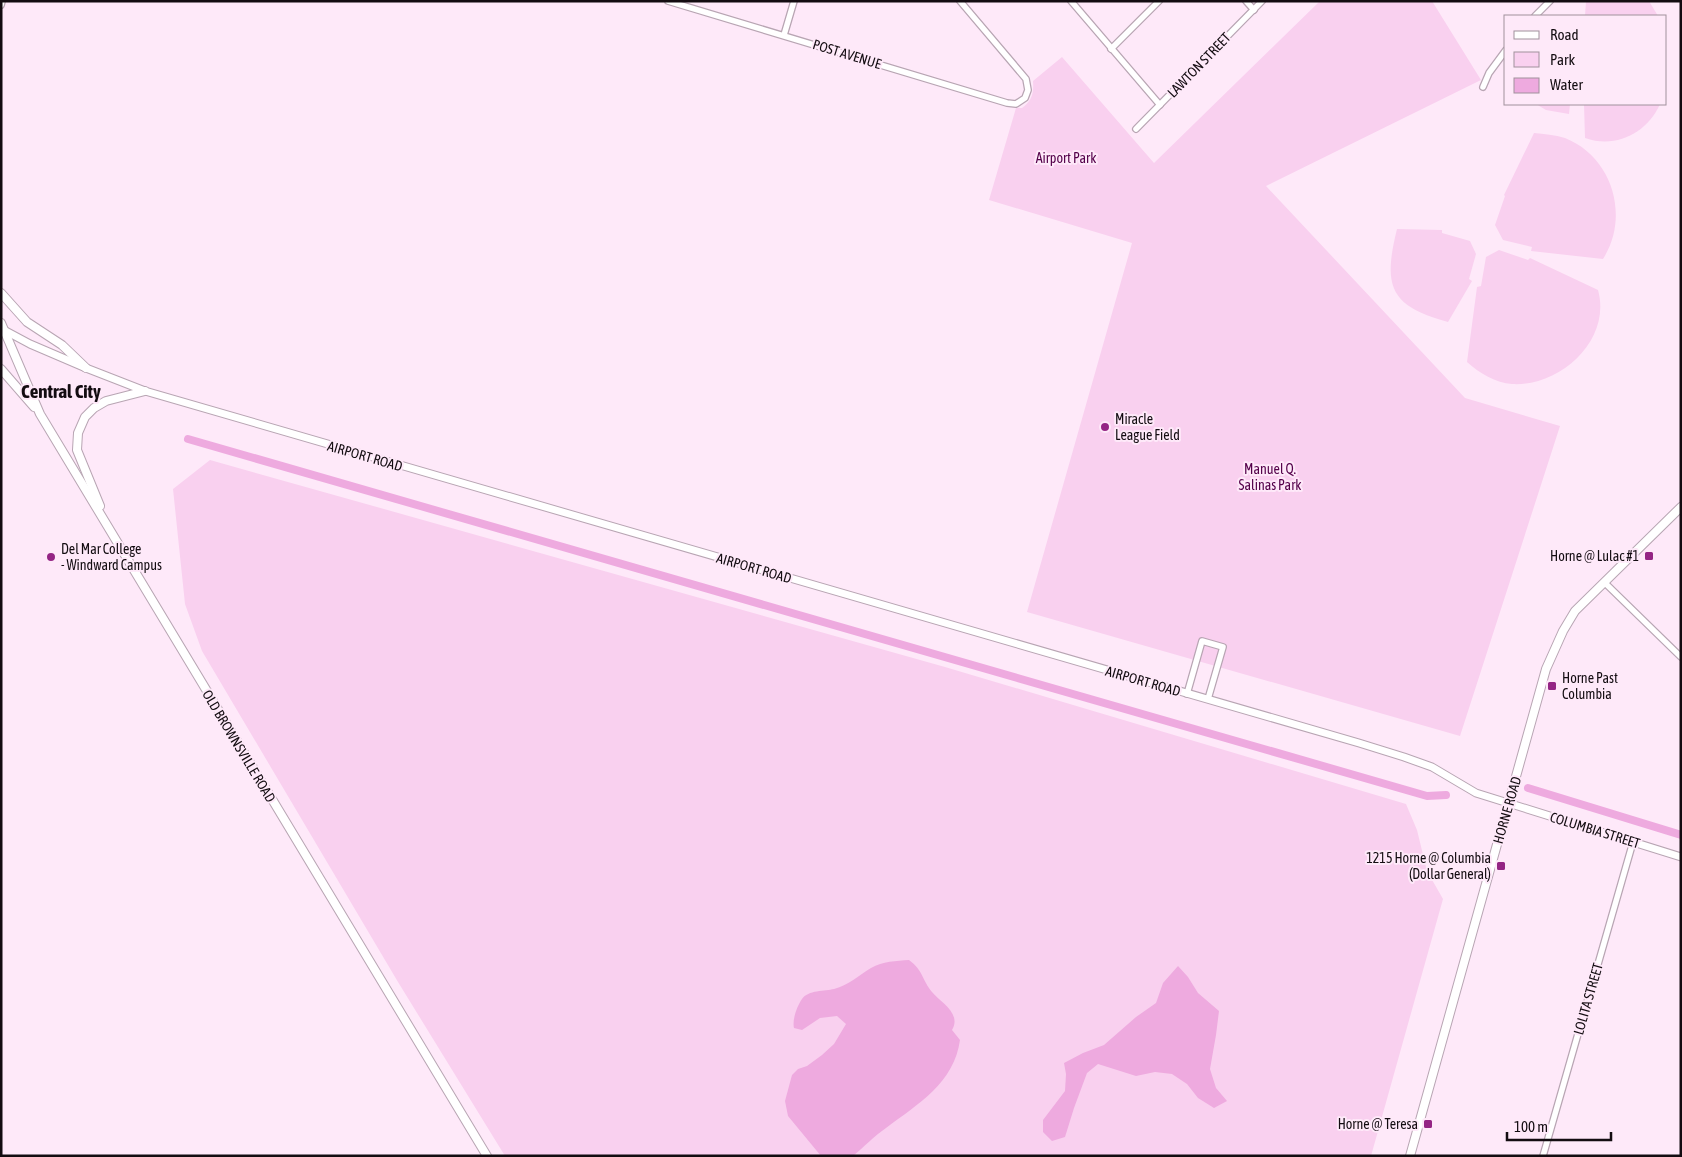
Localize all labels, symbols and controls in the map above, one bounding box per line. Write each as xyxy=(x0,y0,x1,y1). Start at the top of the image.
legend xyxy=(1504,15,1667,105)
text: Road xyxy=(1550,26,1579,43)
street label: LAWTON STREET xyxy=(1164,29,1234,101)
street label: POST AVENUE xyxy=(811,36,883,72)
text: Park xyxy=(1550,51,1575,68)
text: Water xyxy=(1550,76,1583,93)
park label: Airport Park xyxy=(1036,150,1096,166)
district label: Central City xyxy=(21,380,101,402)
place label: Miracle League Field xyxy=(1115,411,1180,443)
marker: Miracle League Field xyxy=(1099,421,1111,433)
street label: AIRPORT ROAD xyxy=(326,438,404,474)
park label: Manuel Q. Salinas Park xyxy=(1239,461,1301,493)
place label: Del Mar College - Windward Campus xyxy=(61,541,162,573)
place label: Horne @ Lulac #1 xyxy=(1550,548,1639,564)
street label: AIRPORT ROAD xyxy=(715,550,793,586)
marker: Horne @ Lulac #1 xyxy=(1643,550,1655,562)
marker: Del Mar College - Windward Campus xyxy=(45,551,57,563)
street label: AIRPORT ROAD xyxy=(1104,663,1182,699)
place label: Horne Past Columbia xyxy=(1562,670,1618,702)
marker: Horne Past Columbia xyxy=(1546,680,1558,692)
street label: OLD BROWNSVILLE ROAD xyxy=(199,687,279,805)
street label: HORNE ROAD xyxy=(1490,774,1524,845)
street label: COLUMBIA STREET xyxy=(1548,809,1642,851)
place label: 1215 Horne @ Columbia (Dollar General) xyxy=(1366,850,1491,882)
marker: 1215 Horne @ Columbia (Dollar General) xyxy=(1495,860,1507,872)
street label: LOLITA STREET xyxy=(1570,961,1606,1037)
scale bar xyxy=(1507,1110,1611,1142)
place label: Horne @ Teresa xyxy=(1338,1116,1418,1132)
marker: Horne @ Teresa xyxy=(1422,1118,1434,1130)
text: 100 m xyxy=(1514,1118,1548,1135)

